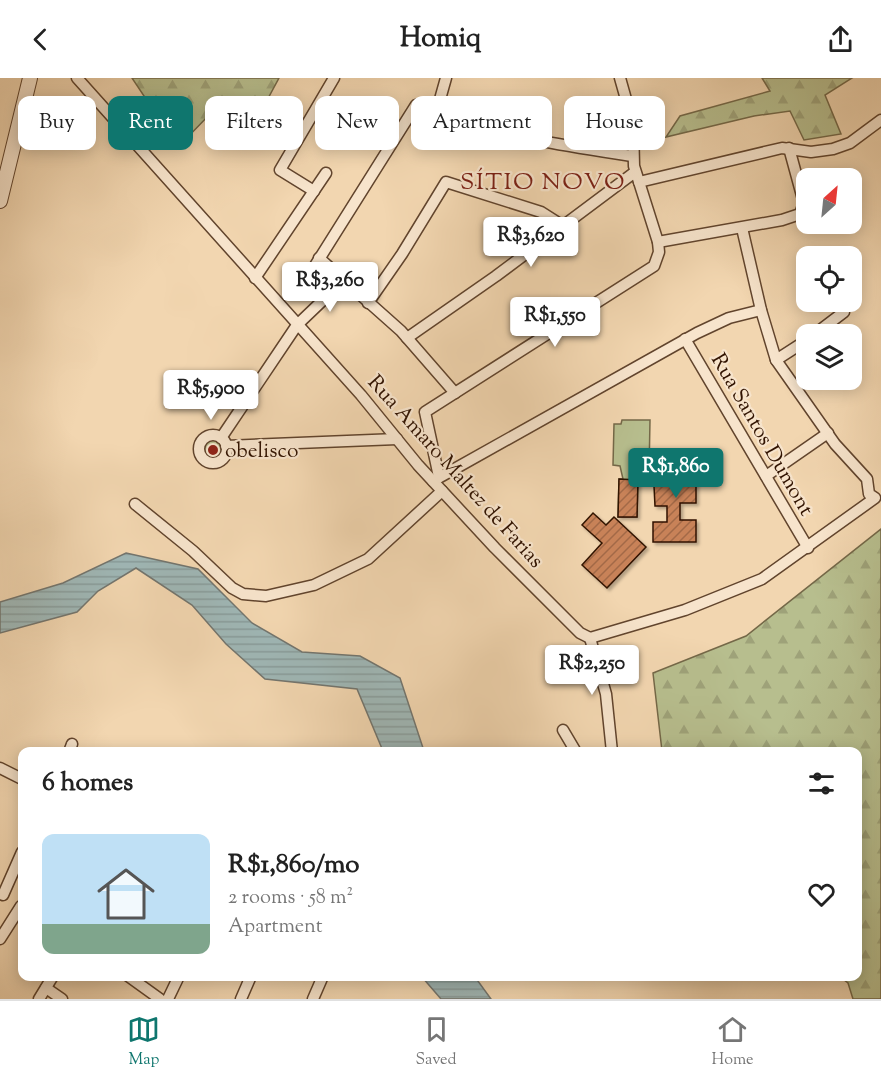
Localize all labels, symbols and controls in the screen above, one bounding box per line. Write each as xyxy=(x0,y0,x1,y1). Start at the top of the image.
text: Homiq xyxy=(400,20,481,59)
icon: back xyxy=(24,23,57,56)
icon: share xyxy=(824,23,857,56)
chip: Buy xyxy=(18,96,96,150)
chip: Rent xyxy=(108,96,193,150)
chip: Filters xyxy=(205,96,303,150)
chip: New xyxy=(315,96,399,150)
chip: Apartment xyxy=(411,96,552,150)
chip: House xyxy=(564,96,665,150)
district label: SÍTIO NOVO xyxy=(460,166,626,200)
north arrow xyxy=(796,168,862,234)
map controls xyxy=(796,168,862,390)
pin: R$3,620 xyxy=(476,217,586,268)
text: R$3,620 xyxy=(497,222,565,251)
button: locate xyxy=(796,246,862,312)
pin: R$3,260 xyxy=(275,262,385,313)
text: R$3,260 xyxy=(296,267,364,296)
pin: R$1,550 xyxy=(500,297,610,348)
text: R$1,550 xyxy=(524,302,586,331)
button: layers xyxy=(796,324,862,390)
street label: Rua Santos Dumont xyxy=(702,348,820,522)
street label: Rua Amaro Maltez de Farias xyxy=(359,369,550,576)
pin: R$5,900 xyxy=(156,370,266,421)
text: R$5,900 xyxy=(177,375,245,404)
place label: obelisco xyxy=(225,437,299,467)
marker: obelisco xyxy=(206,443,220,457)
pin: R$1,860 xyxy=(621,448,731,499)
text: R$1,860 xyxy=(642,453,710,482)
pin: R$2,250 xyxy=(537,645,647,696)
text: R$2,250 xyxy=(559,650,625,679)
text: 6 homes xyxy=(42,765,133,802)
icon: filters xyxy=(805,767,838,800)
text: R$1,860/mo xyxy=(228,847,360,884)
icon: home xyxy=(90,858,162,930)
icon: heart xyxy=(805,878,838,911)
text: 2 rooms · 58 m² xyxy=(228,884,353,913)
text: Apartment xyxy=(228,913,323,942)
tab: Map xyxy=(127,1013,160,1072)
tab: Saved xyxy=(415,1013,457,1072)
tab: Home xyxy=(712,1013,753,1072)

